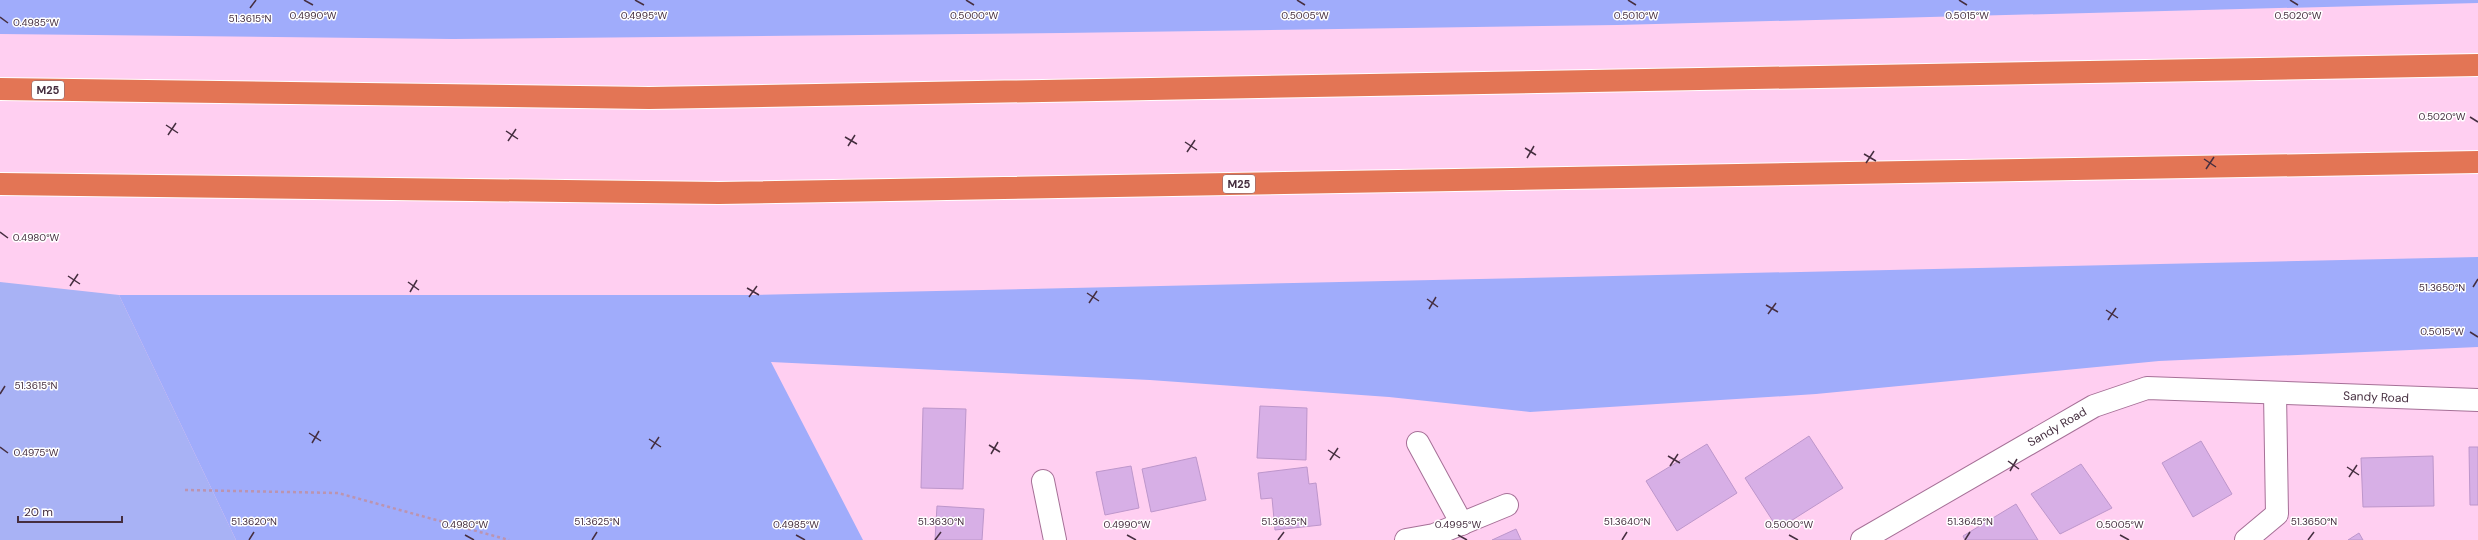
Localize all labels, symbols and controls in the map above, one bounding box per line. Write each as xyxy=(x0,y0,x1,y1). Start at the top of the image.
text: 0.4990°W xyxy=(290,9,337,22)
text: 0.4995°W xyxy=(621,9,667,22)
text: 0.5000°W xyxy=(950,9,998,22)
text: 0.5005°W xyxy=(1281,9,1329,22)
text: 0.5010°W xyxy=(1614,9,1659,22)
text: 0.5015°W xyxy=(1945,9,1989,22)
text: 0.5020°W xyxy=(2275,9,2322,22)
text: 51.3615°N xyxy=(229,12,272,25)
text: 0.4985°W xyxy=(13,16,59,29)
road number: M25 xyxy=(32,81,64,99)
text: 0.5020°W xyxy=(2419,110,2466,123)
road number: M25 xyxy=(1223,175,1255,193)
text: 0.4980°W xyxy=(13,231,60,244)
text: 51.3650°N xyxy=(2419,281,2465,294)
text: 0.5015°W xyxy=(2420,325,2464,338)
text: 51.3615°N xyxy=(15,379,58,392)
street label: Sandy Road xyxy=(2343,388,2409,406)
street label: Sandy Road xyxy=(2025,404,2089,450)
text: 0.4975°W xyxy=(14,446,59,459)
scale bar xyxy=(18,498,122,524)
text: 20 m xyxy=(24,504,53,520)
text: 51.3620°N xyxy=(231,515,277,528)
text: 51.3625°N xyxy=(574,515,620,528)
text: 51.3630°N xyxy=(918,515,964,528)
text: 51.3635°N xyxy=(1261,515,1307,528)
text: 51.3640°N xyxy=(1604,515,1650,528)
text: 51.3645°N xyxy=(1947,515,1993,528)
text: 51.3650°N xyxy=(2291,515,2337,528)
text: 0.4980°W xyxy=(442,518,489,531)
text: 0.4985°W xyxy=(773,518,819,531)
text: 0.4990°W xyxy=(1104,518,1151,531)
text: 0.4995°W xyxy=(1435,518,1481,531)
text: 0.5000°W xyxy=(1765,518,1813,531)
text: 0.5005°W xyxy=(2096,518,2144,531)

